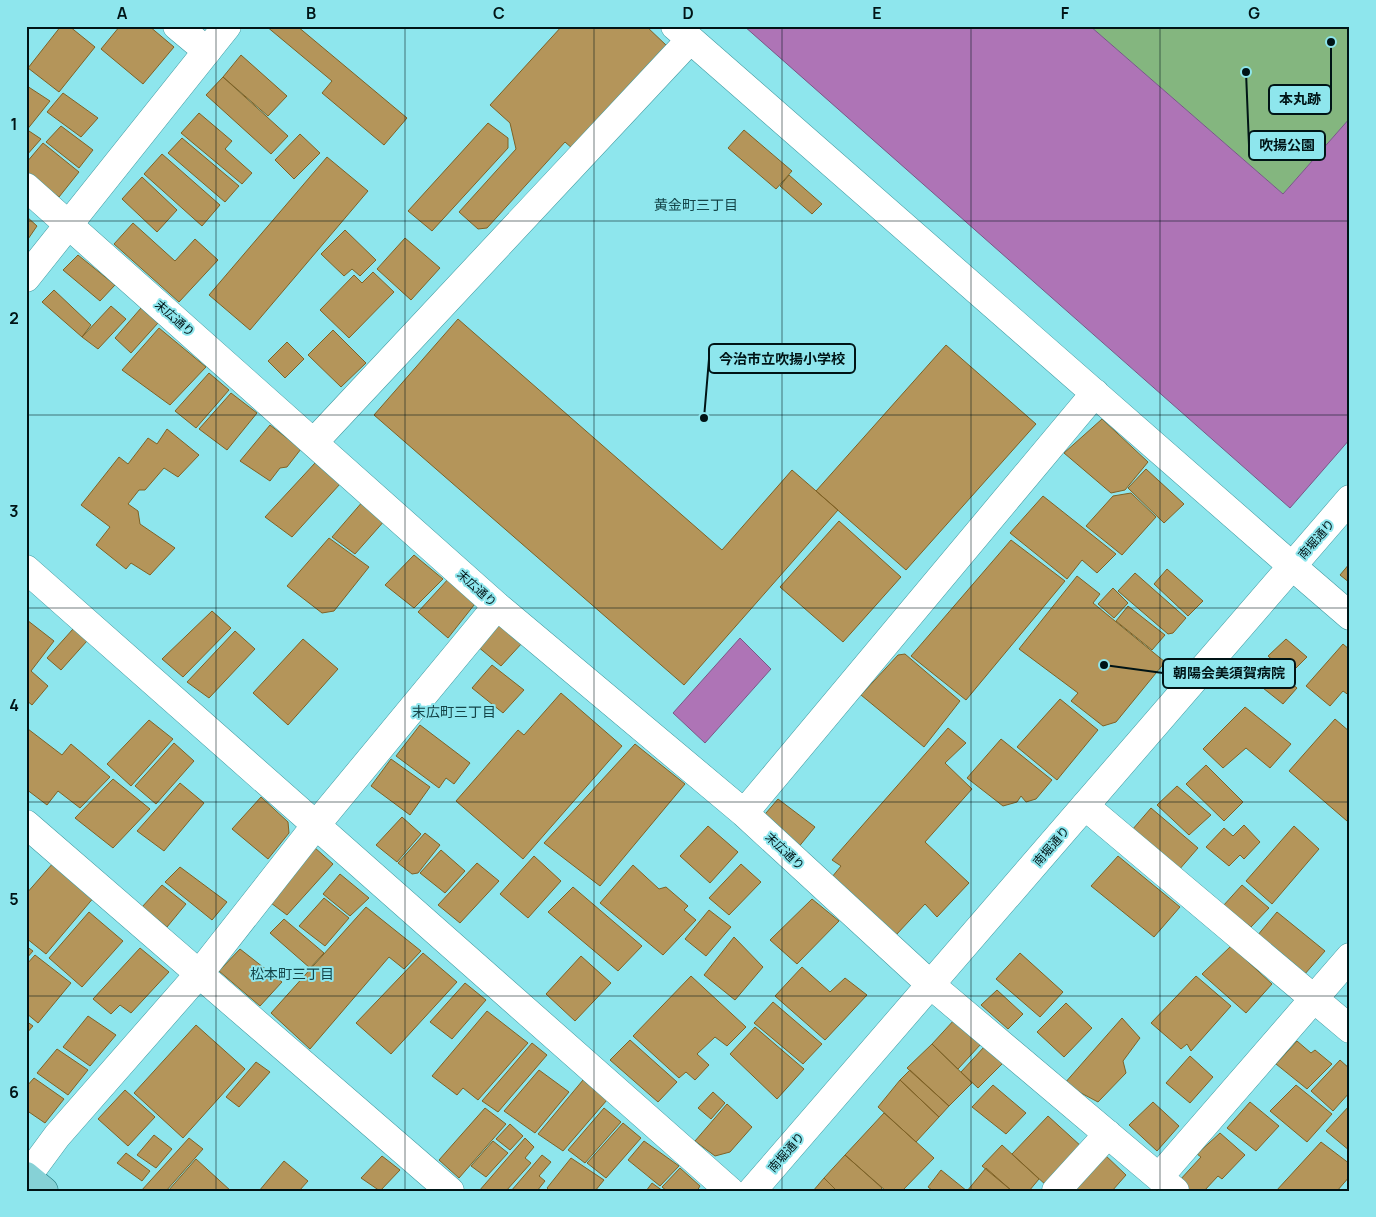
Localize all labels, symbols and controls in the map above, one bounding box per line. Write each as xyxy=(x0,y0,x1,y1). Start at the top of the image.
text: A xyxy=(117,2,128,24)
text: B xyxy=(306,2,316,24)
text: C xyxy=(493,2,505,24)
text: D xyxy=(682,2,694,24)
text: E xyxy=(872,2,882,24)
text: F xyxy=(1061,2,1070,24)
text: G xyxy=(1248,2,1260,24)
callout: 本丸跡 xyxy=(1269,85,1331,114)
text: 本丸跡 xyxy=(1279,89,1321,108)
text: 1 xyxy=(10,113,18,135)
callout: 吹揚公園 xyxy=(1249,131,1325,160)
text: 吹揚公園 xyxy=(1259,135,1315,154)
district label: 黄金町三丁目 xyxy=(654,195,738,214)
street label: 末広通り xyxy=(151,296,199,340)
text: 2 xyxy=(9,307,19,329)
callout: 今治市立吹揚小学校 xyxy=(709,344,855,373)
text: 今治市立吹揚小学校 xyxy=(719,349,845,368)
text: 3 xyxy=(9,500,19,522)
street label: 南堀通り xyxy=(1294,515,1338,563)
street label: 末広通り xyxy=(453,566,501,610)
callout: 朝陽会美須賀病院 xyxy=(1163,659,1295,688)
text: 朝陽会美須賀病院 xyxy=(1173,663,1285,682)
text: 4 xyxy=(9,694,19,716)
district label: 末広町三丁目 xyxy=(412,702,496,721)
street label: 南堀通り xyxy=(1029,822,1073,870)
street label: 末広通り xyxy=(762,828,808,874)
text: 5 xyxy=(9,888,19,910)
district label: 松本町三丁目 xyxy=(250,964,334,983)
text: 6 xyxy=(9,1081,19,1103)
street label: 南堀通り xyxy=(764,1128,808,1176)

